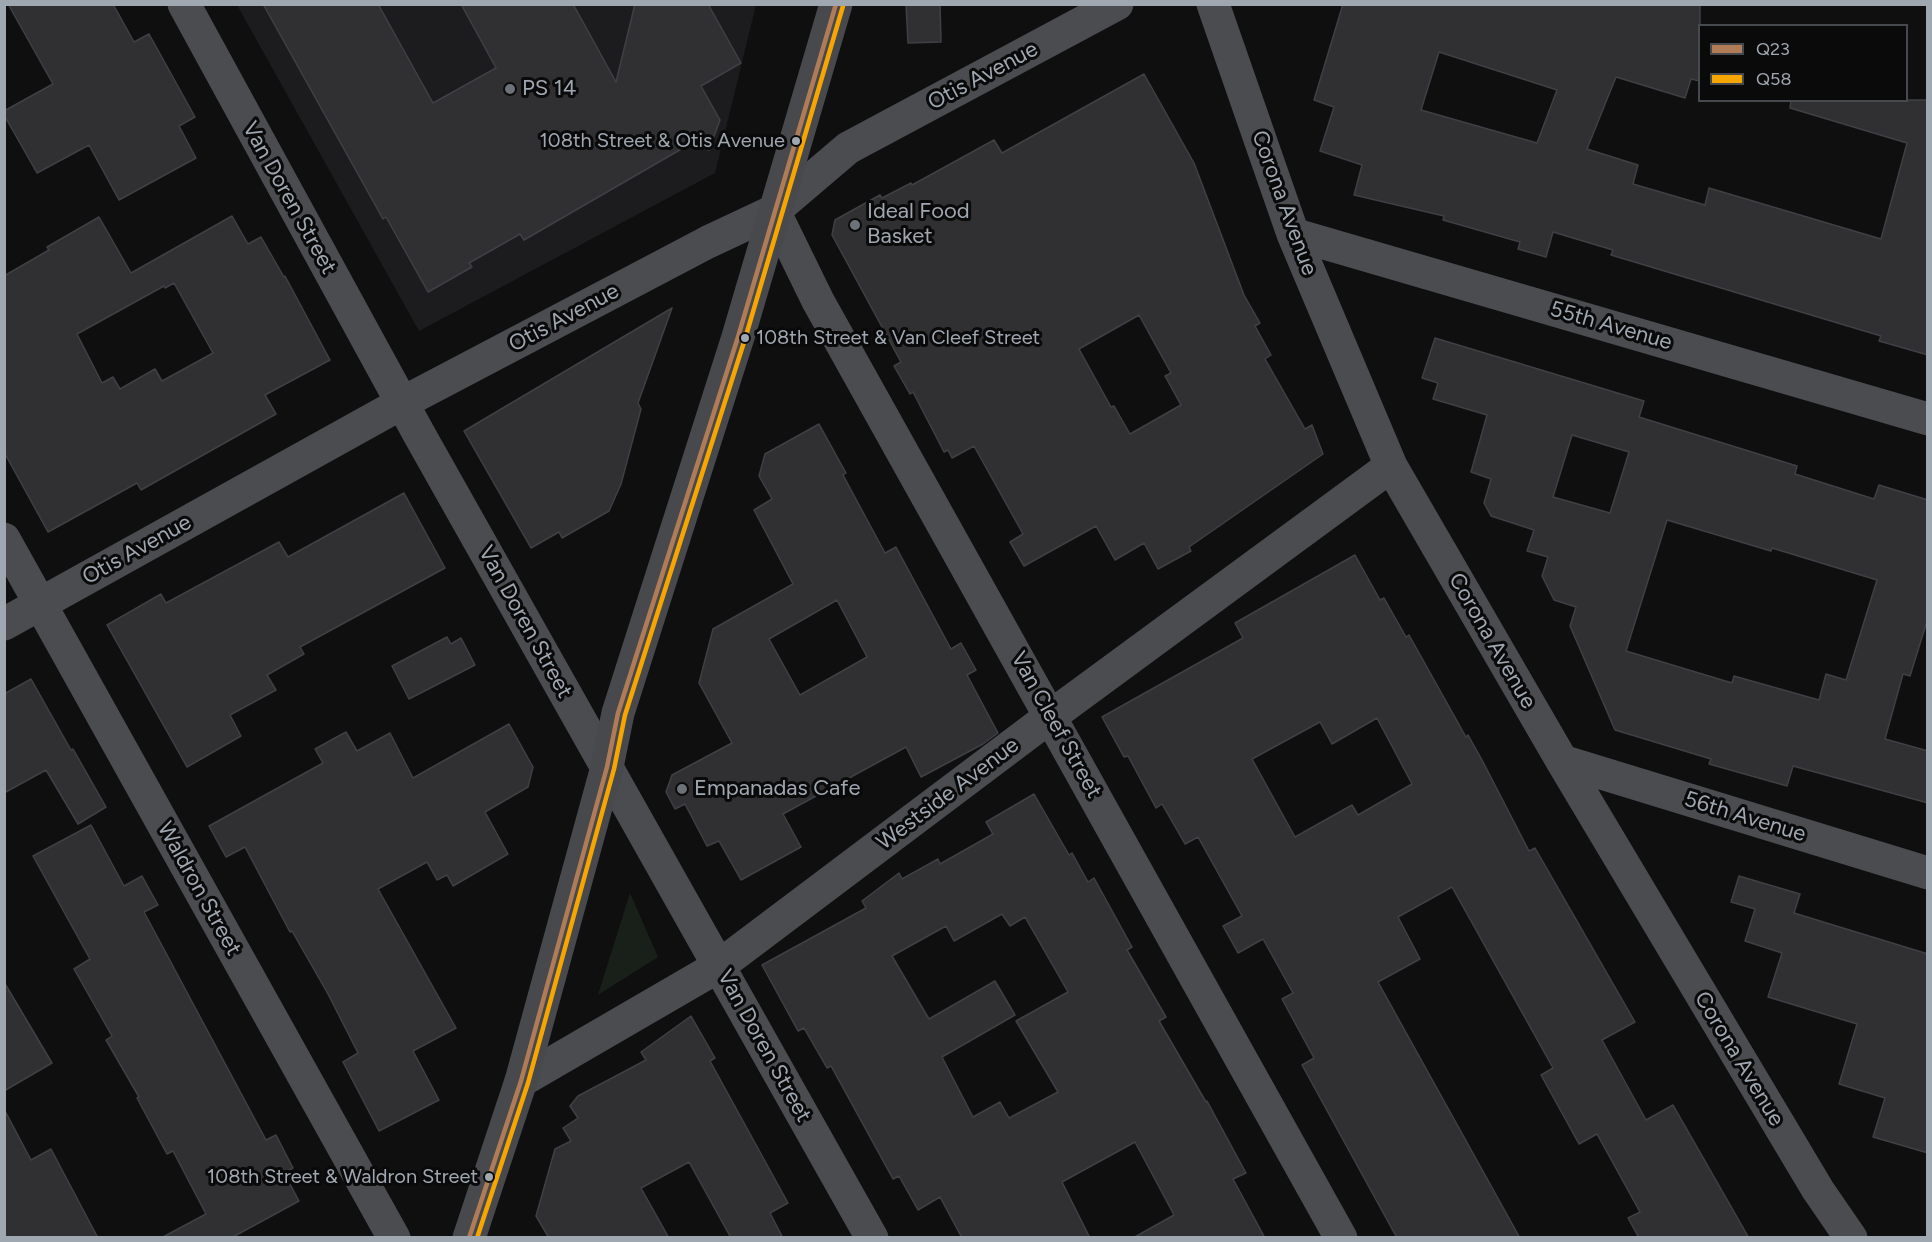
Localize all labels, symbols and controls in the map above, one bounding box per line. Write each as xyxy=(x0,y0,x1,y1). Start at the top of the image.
legend xyxy=(1698,24,1908,102)
street label: Otis Avenue xyxy=(924,36,1042,116)
text: Q23 xyxy=(1756,38,1790,60)
text: Q58 xyxy=(1756,68,1791,90)
place label: PS 14 xyxy=(522,76,576,102)
marker: PS 14 xyxy=(503,82,517,96)
street label: Van Doren Street xyxy=(236,117,342,279)
street label: Corona Avenue xyxy=(1246,127,1322,279)
place label: 108th Street & Otis Avenue xyxy=(540,129,785,153)
marker: 108th Street & Otis Avenue xyxy=(790,135,802,147)
place label: Ideal Food Basket xyxy=(867,199,970,250)
marker: Ideal Food Basket xyxy=(848,218,862,232)
street label: Otis Avenue xyxy=(505,278,623,358)
street label: 55th Avenue xyxy=(1547,296,1675,356)
place label: 108th Street & Van Cleef Street xyxy=(756,326,1040,350)
marker: 108th Street & Van Cleef Street xyxy=(739,332,751,344)
street label: Otis Avenue xyxy=(78,509,196,591)
street label: Van Doren Street xyxy=(472,541,578,703)
street label: Corona Avenue xyxy=(1443,569,1541,713)
street label: Van Cleef Street xyxy=(1005,647,1107,803)
street label: Westside Avenue xyxy=(872,732,1024,856)
place label: Empanadas Cafe xyxy=(694,776,860,802)
marker: Empanadas Cafe xyxy=(675,782,689,796)
street label: 56th Avenue xyxy=(1681,786,1809,848)
street label: Waldron Street xyxy=(151,818,247,960)
street label: Van Doren Street xyxy=(711,965,817,1127)
street label: Corona Avenue xyxy=(1689,987,1789,1131)
place label: 108th Street & Waldron Street xyxy=(207,1165,478,1189)
marker: 108th Street & Waldron Street xyxy=(483,1171,495,1183)

